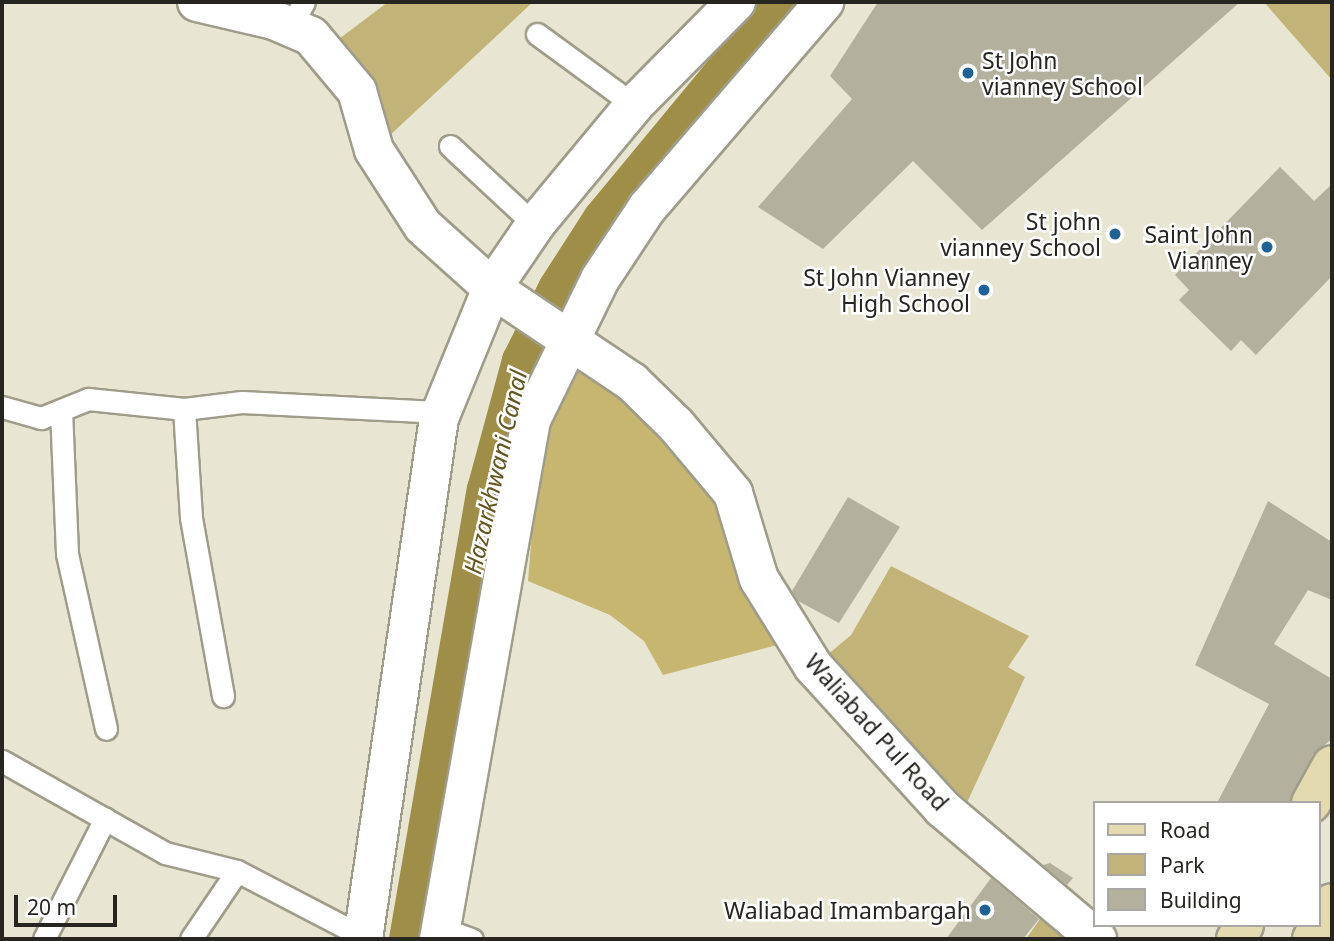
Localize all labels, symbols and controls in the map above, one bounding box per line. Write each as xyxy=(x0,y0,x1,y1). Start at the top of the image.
place label: St John vianney School xyxy=(982,46,1143,100)
marker: St John vianney School xyxy=(960,65,976,81)
place label: St john vianney School xyxy=(940,207,1101,261)
place label: Saint John Vianney xyxy=(1144,220,1253,274)
marker: St john vianney School xyxy=(1107,226,1123,242)
marker: Saint John Vianney xyxy=(1259,239,1275,255)
place label: St John Vianney High School xyxy=(803,263,970,317)
marker: St John Vianney High School xyxy=(976,282,992,298)
water label: Hazarkhwani Canal xyxy=(458,367,532,577)
street label: Waliabad Pul Road xyxy=(799,648,955,816)
legend xyxy=(1092,801,1320,927)
text: Road xyxy=(1160,816,1210,844)
text: Park xyxy=(1160,851,1204,879)
scale bar xyxy=(18,881,121,925)
text: Building xyxy=(1160,886,1242,914)
text: 20 m xyxy=(27,893,76,921)
place label: Waliabad Imambargah xyxy=(724,896,971,924)
marker: Waliabad Imambargah xyxy=(977,902,993,918)

